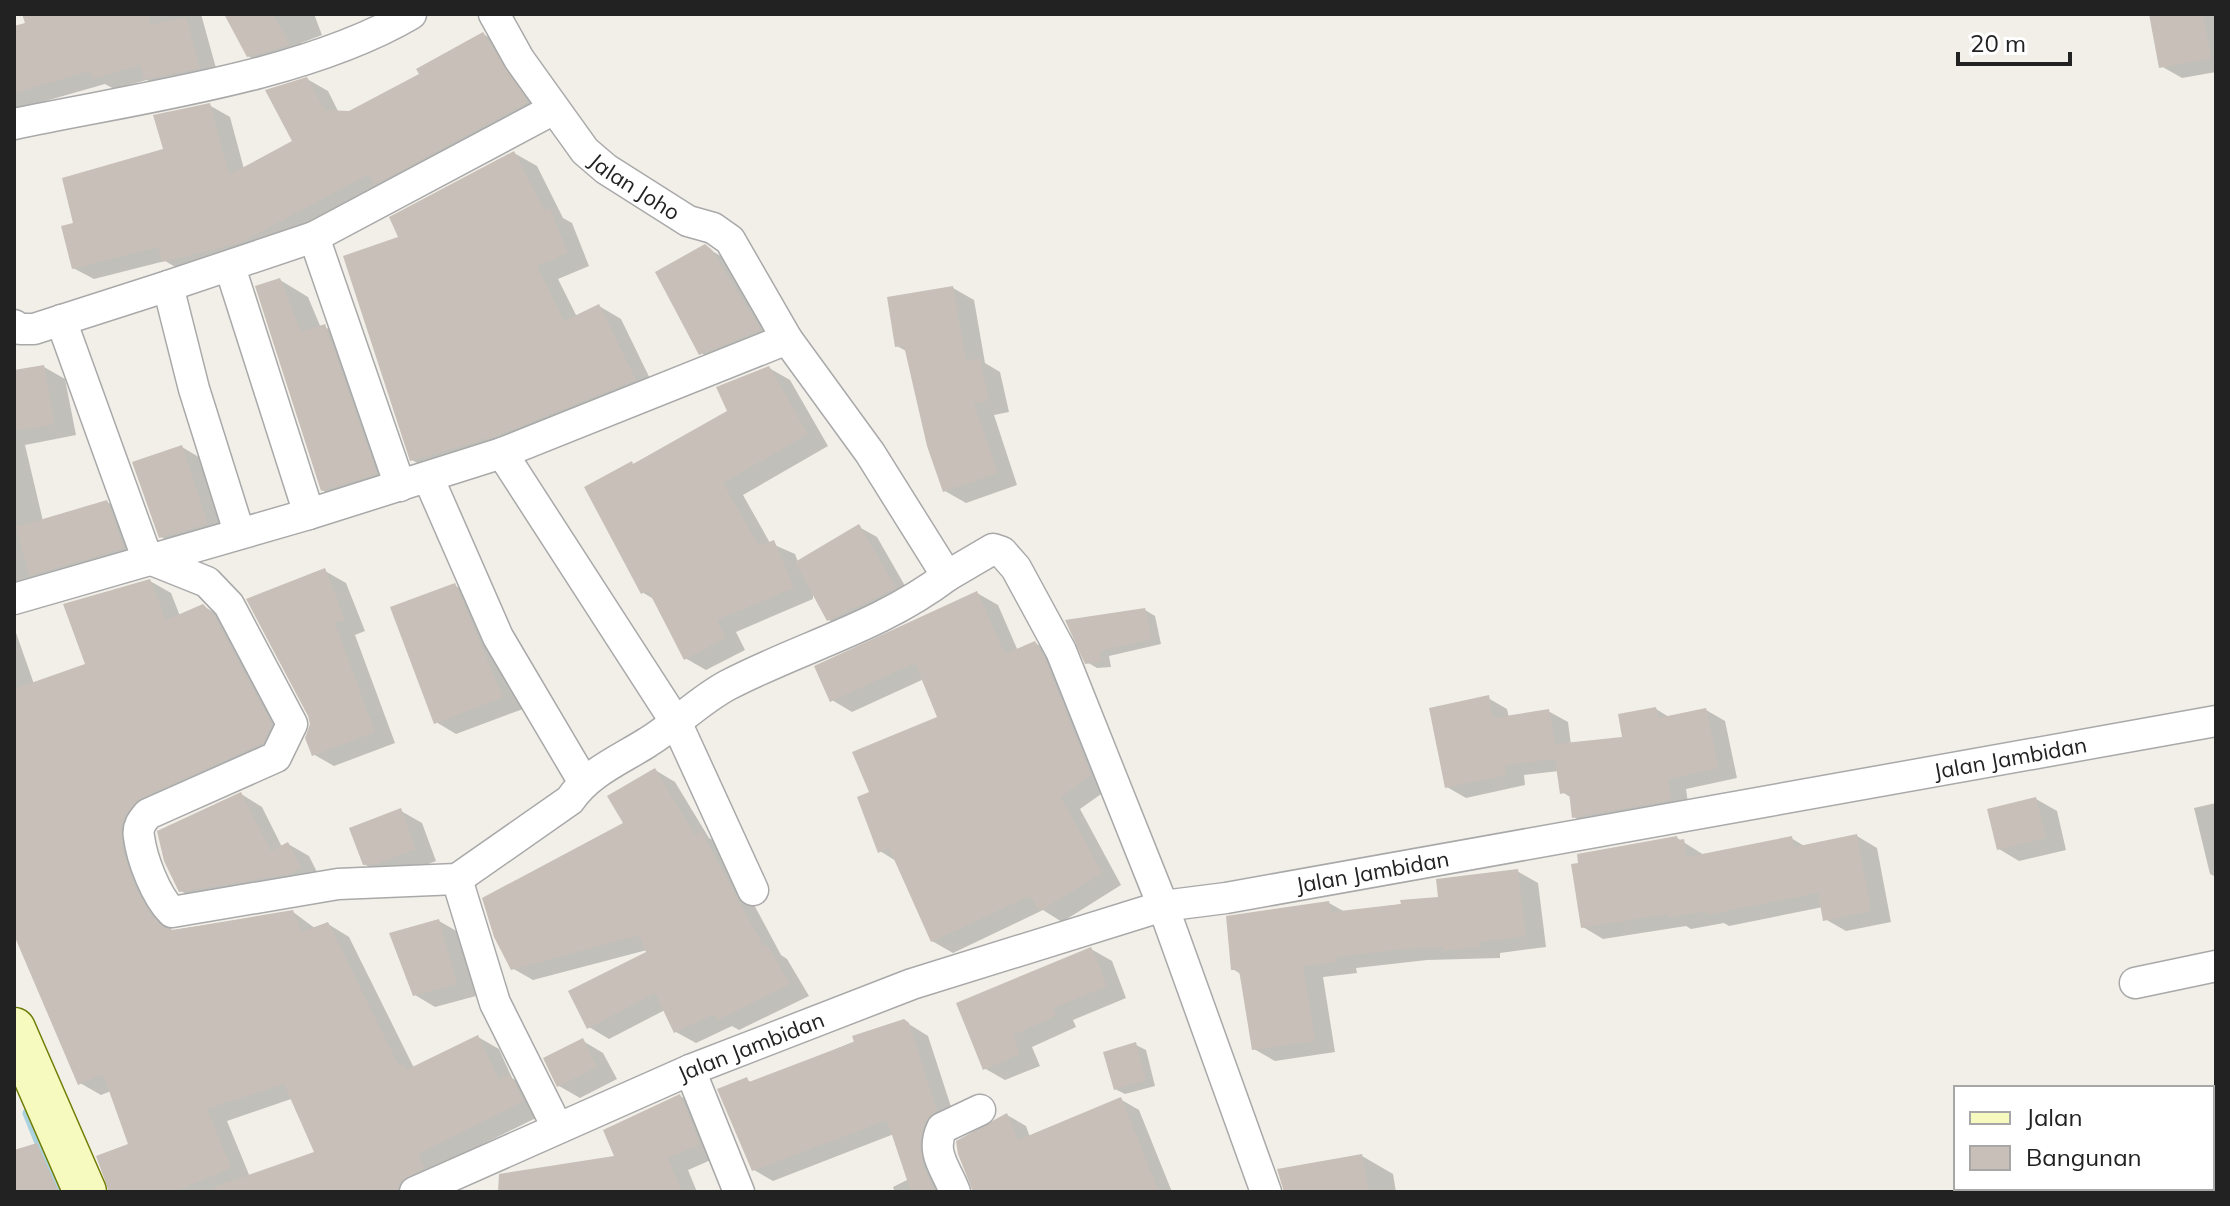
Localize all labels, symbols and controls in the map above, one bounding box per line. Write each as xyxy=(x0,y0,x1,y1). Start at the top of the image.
scale bar xyxy=(1958,16,2070,66)
text: 20 m xyxy=(1970,28,2026,58)
street label: Jalan Joho xyxy=(583,147,685,226)
street label: Jalan Jambidan xyxy=(1931,730,2089,785)
street label: Jalan Jambidan xyxy=(1294,844,1451,899)
street label: Jalan Jambidan xyxy=(673,1005,828,1088)
legend xyxy=(1954,1086,2214,1190)
text: Jalan xyxy=(2026,1102,2082,1132)
text: Bangunan xyxy=(2026,1142,2142,1172)

